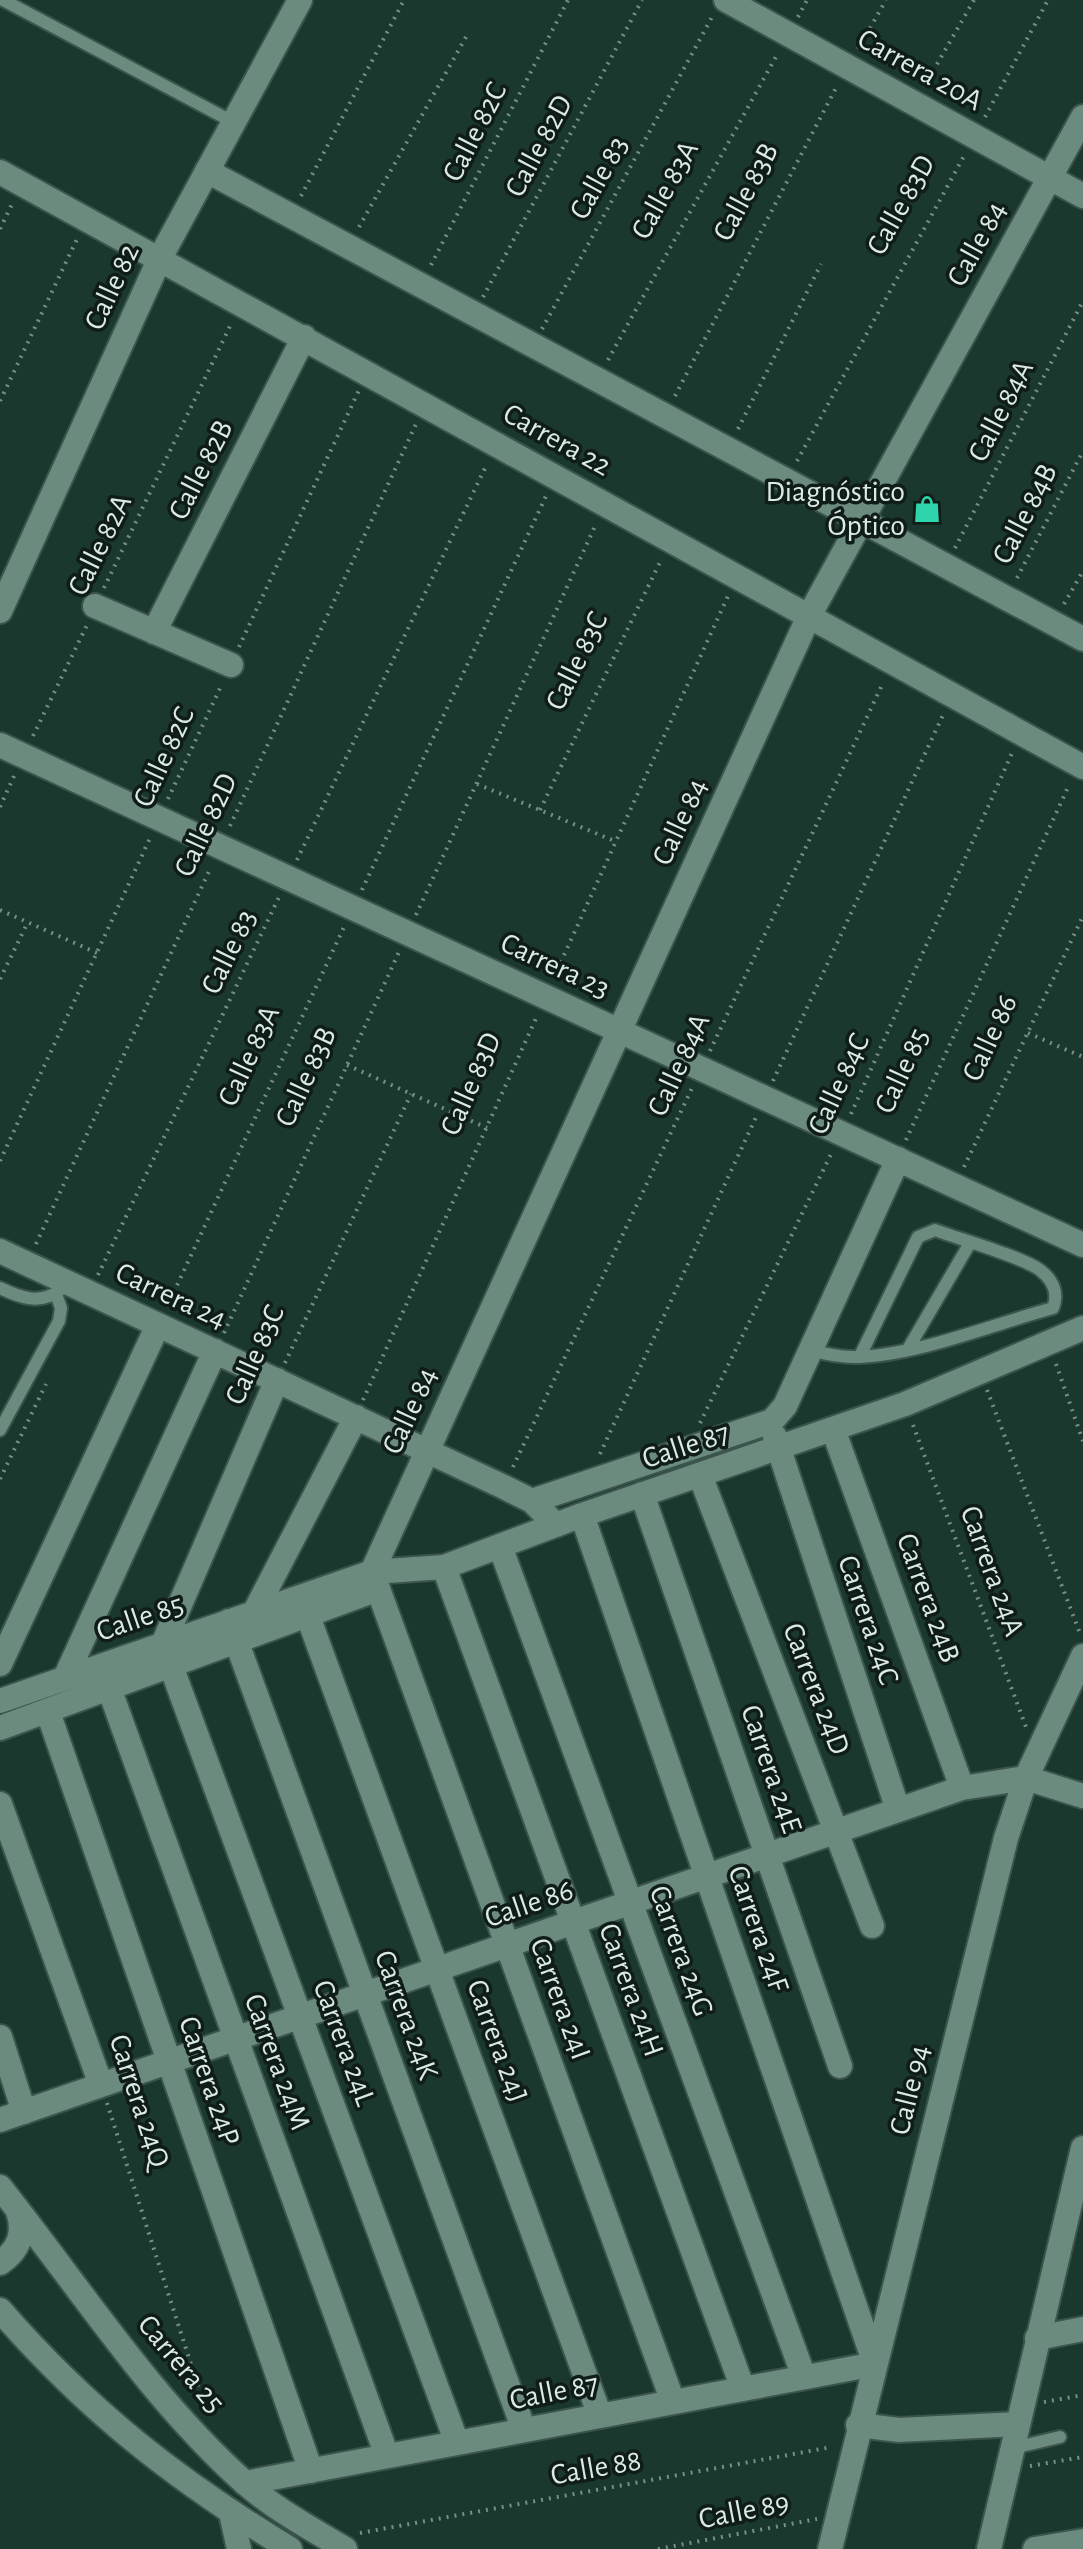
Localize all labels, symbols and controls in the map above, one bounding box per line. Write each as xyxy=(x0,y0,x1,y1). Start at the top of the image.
street label: Carrera 20A xyxy=(853,24,987,116)
street label: Calle 82C xyxy=(437,78,513,186)
street label: Calle 82D xyxy=(500,90,578,202)
street label: Calle 83 xyxy=(564,132,634,224)
street label: Calle 83A xyxy=(626,136,704,244)
street label: Calle 83B xyxy=(708,138,784,246)
street label: Calle 83D xyxy=(861,150,941,260)
street label: Calle 84 xyxy=(942,197,1012,291)
street label: Calle 82 xyxy=(79,239,145,335)
street label: Calle 84A xyxy=(963,356,1039,466)
street label: Carrera 22 xyxy=(498,398,616,482)
street label: Calle 82B xyxy=(163,416,239,524)
street label: Calle 84B xyxy=(987,459,1063,569)
place label: Diagnóstico Óptico xyxy=(765,477,905,541)
street label: Calle 82A xyxy=(63,490,137,600)
shop icon: Diagnóstico Óptico xyxy=(912,494,942,524)
street label: Calle 83C xyxy=(540,607,614,715)
street label: Calle 82C xyxy=(128,702,200,812)
street label: Calle 82D xyxy=(169,769,243,881)
street label: Calle 84 xyxy=(647,774,713,870)
street label: Calle 83 xyxy=(196,905,262,999)
street label: Carrera 23 xyxy=(496,928,614,1004)
street label: Calle 86 xyxy=(957,990,1023,1086)
street label: Calle 83A xyxy=(213,1001,285,1111)
street label: Calle 84A xyxy=(642,1009,716,1121)
street label: Calle 83B xyxy=(270,1023,342,1131)
street label: Calle 85 xyxy=(869,1024,935,1118)
street label: Calle 83D xyxy=(435,1028,507,1140)
street label: Calle 84C xyxy=(803,1029,875,1139)
street label: Carrera 24 xyxy=(111,1257,231,1335)
street label: Calle 83C xyxy=(220,1301,290,1409)
street label: Calle 84 xyxy=(377,1363,443,1459)
street label: Calle 87 xyxy=(639,1418,733,1474)
street label: Carrera 24A xyxy=(955,1502,1029,1640)
street label: Carrera 24B xyxy=(891,1530,965,1666)
street label: Carrera 24C xyxy=(832,1552,904,1688)
street label: Calle 85 xyxy=(93,1589,187,1647)
street label: Carrera 24D xyxy=(777,1619,855,1759)
street label: Carrera 24E xyxy=(735,1701,807,1837)
street label: Carrera 24F xyxy=(722,1862,794,1997)
street label: Calle 86 xyxy=(481,1875,577,1933)
street label: Carrera 24G xyxy=(644,1882,718,2020)
street label: Carrera 24H xyxy=(593,1919,669,2061)
street label: Carrera 24I xyxy=(524,1934,596,2064)
street label: Carrera 24K xyxy=(369,1946,443,2084)
street label: Carrera 24L xyxy=(307,1976,381,2110)
street label: Carrera 24J xyxy=(461,1976,533,2106)
street label: Carrera 24M xyxy=(239,1990,315,2134)
street label: Carrera 24P xyxy=(173,2013,245,2149)
street label: Carrera 24Q xyxy=(103,2031,175,2174)
street label: Calle 94 xyxy=(884,2042,936,2138)
street label: Carrera 25 xyxy=(132,2310,230,2418)
street label: Calle 87 xyxy=(507,2369,601,2415)
street label: Calle 88 xyxy=(548,2445,644,2491)
street label: Calle 89 xyxy=(696,2488,792,2534)

